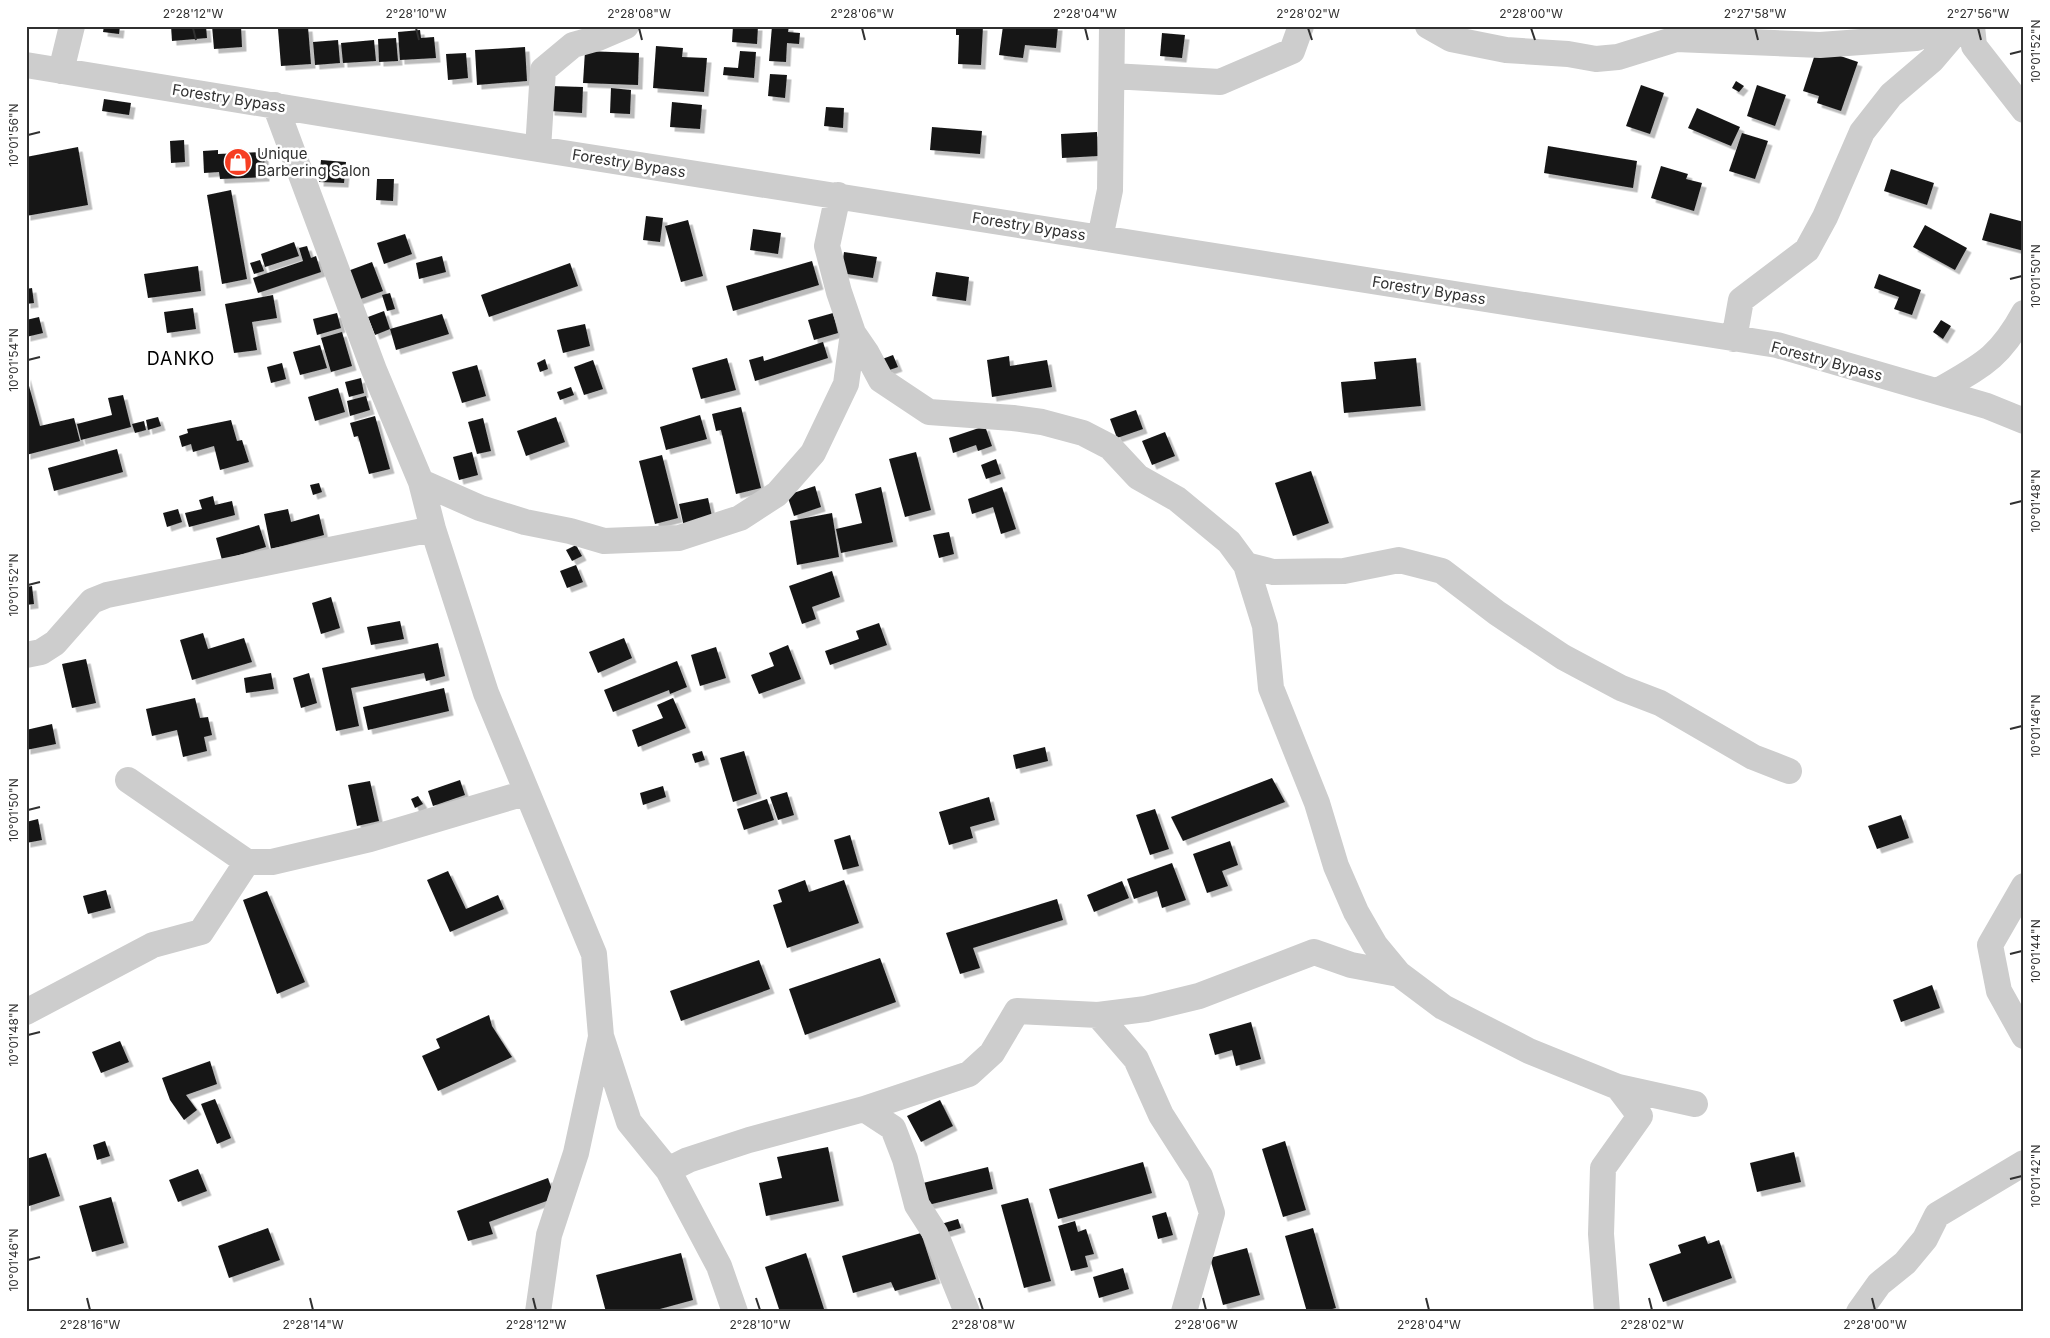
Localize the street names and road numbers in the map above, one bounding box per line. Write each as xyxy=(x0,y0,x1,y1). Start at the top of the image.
street label: Forestry Bypass xyxy=(171,80,287,116)
street label: Forestry Bypass xyxy=(571,145,687,181)
street label: Forestry Bypass xyxy=(971,208,1087,244)
street label: Forestry Bypass xyxy=(1371,272,1487,308)
street label: Forestry Bypass xyxy=(1769,337,1885,385)

